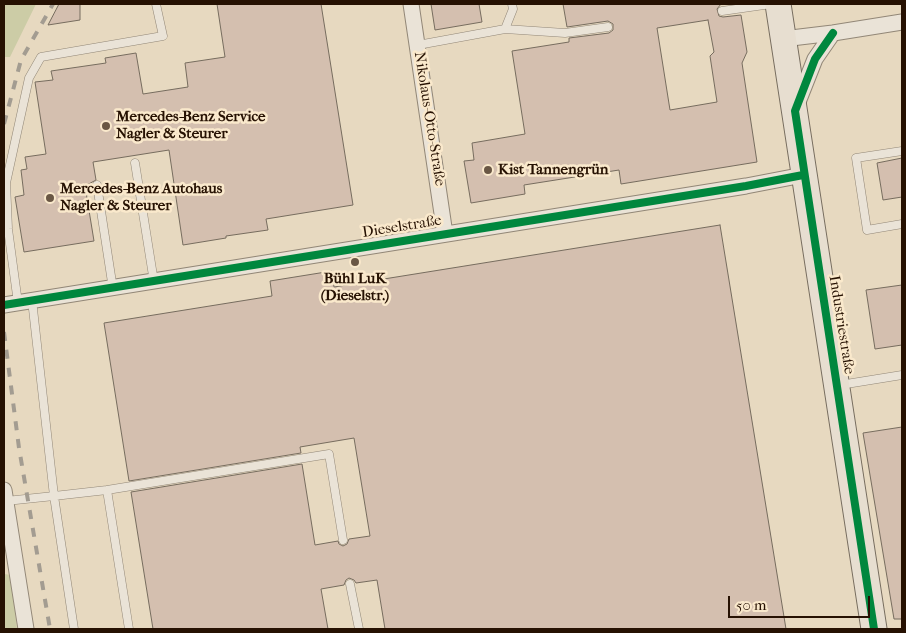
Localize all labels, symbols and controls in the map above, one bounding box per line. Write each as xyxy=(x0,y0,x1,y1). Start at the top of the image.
street label: Nikolaus-Otto-Straße xyxy=(409,51,449,187)
place label: Mercedes-Benz Service Nagler & Steurer xyxy=(116,108,266,143)
marker: Mercedes-Benz Service Nagler & Steurer xyxy=(100,120,112,132)
place label: Kist Tannengrün xyxy=(498,161,608,179)
marker: Kist Tannengrün xyxy=(482,164,494,176)
place label: Mercedes-Benz Autohaus Nagler & Steurer xyxy=(60,180,222,215)
marker: Mercedes-Benz Autohaus Nagler & Steurer xyxy=(44,192,56,204)
street label: Dieselstraße xyxy=(361,212,443,242)
marker: Bühl LuK (Dieselstr.) xyxy=(349,256,361,268)
place label: Bühl LuK (Dieselstr.) xyxy=(321,270,389,305)
street label: Industriestraße xyxy=(824,274,858,376)
scale bar xyxy=(731,586,874,618)
text: 50 m xyxy=(736,596,766,614)

